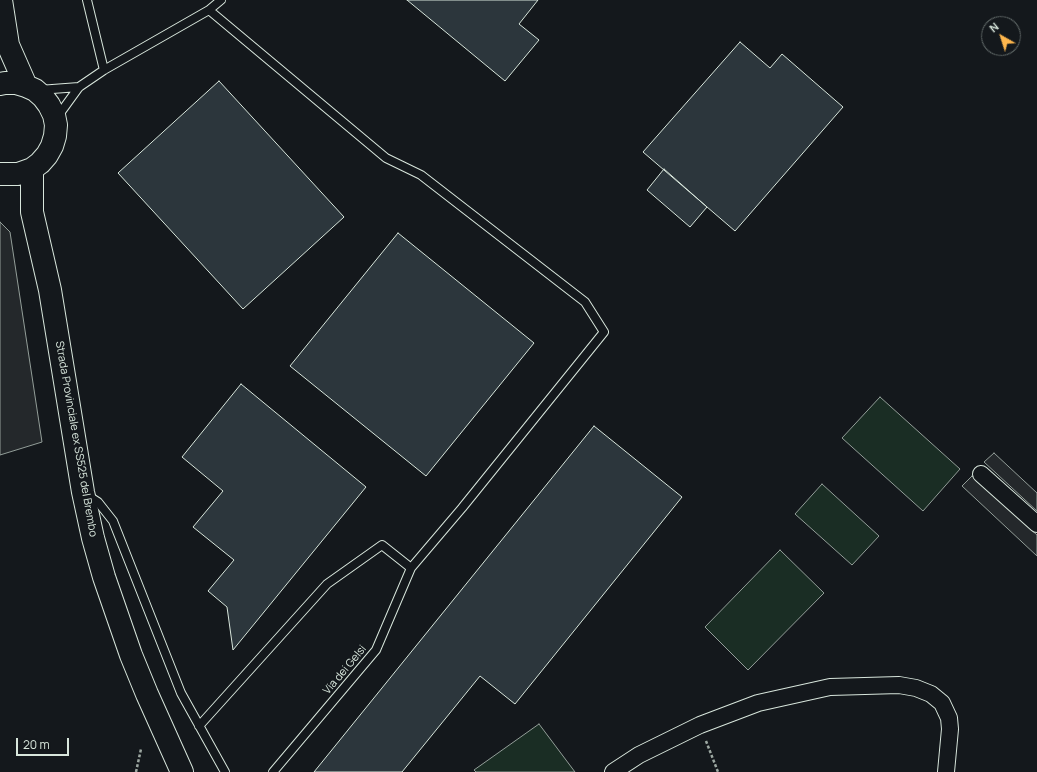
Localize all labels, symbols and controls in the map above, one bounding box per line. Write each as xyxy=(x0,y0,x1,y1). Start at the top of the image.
north arrow xyxy=(981,16,1021,56)
text: N xyxy=(986,19,1002,35)
street label: Strada Provinciale ex SS525 del Brembo xyxy=(52,340,100,538)
street label: Via dei Gelsi xyxy=(321,643,369,697)
scale bar xyxy=(18,730,71,756)
text: 20 m xyxy=(23,736,50,753)

